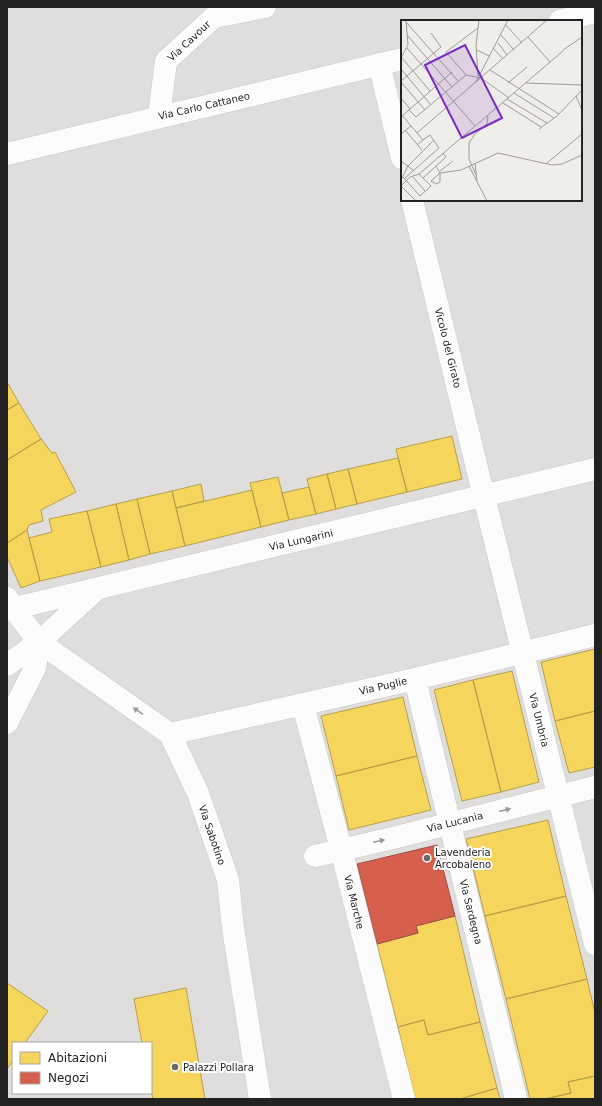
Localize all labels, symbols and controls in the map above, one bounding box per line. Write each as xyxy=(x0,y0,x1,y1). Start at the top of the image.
street label: Via Cavour xyxy=(165,18,213,64)
inset map xyxy=(401,20,582,201)
street label: Via Carlo Cattaneo xyxy=(157,90,251,122)
street label: Vicolo del Girato xyxy=(433,307,463,389)
street label: Via Lungarini xyxy=(268,527,334,553)
street label: Via Puglie xyxy=(358,675,408,697)
street label: Via Umbria xyxy=(527,692,551,748)
one-way arrow xyxy=(132,707,143,715)
street label: Via Sabotino xyxy=(197,804,227,866)
one-way arrow xyxy=(500,807,512,813)
street label: Via Lucania xyxy=(426,810,484,834)
one-way arrow xyxy=(373,838,385,844)
place label: Lavenderia Arcobaleno xyxy=(435,847,491,870)
marker: Lavenderia Arcobaleno xyxy=(422,853,432,863)
street label: Via Marche xyxy=(342,874,366,930)
street label: Via Sardegna xyxy=(458,878,484,946)
legend xyxy=(12,1042,152,1094)
text: Abitazioni xyxy=(48,1051,107,1065)
marker: Palazzi Pollara xyxy=(170,1062,180,1072)
place label: Palazzi Pollara xyxy=(183,1062,254,1073)
text: Negozi xyxy=(48,1071,89,1085)

